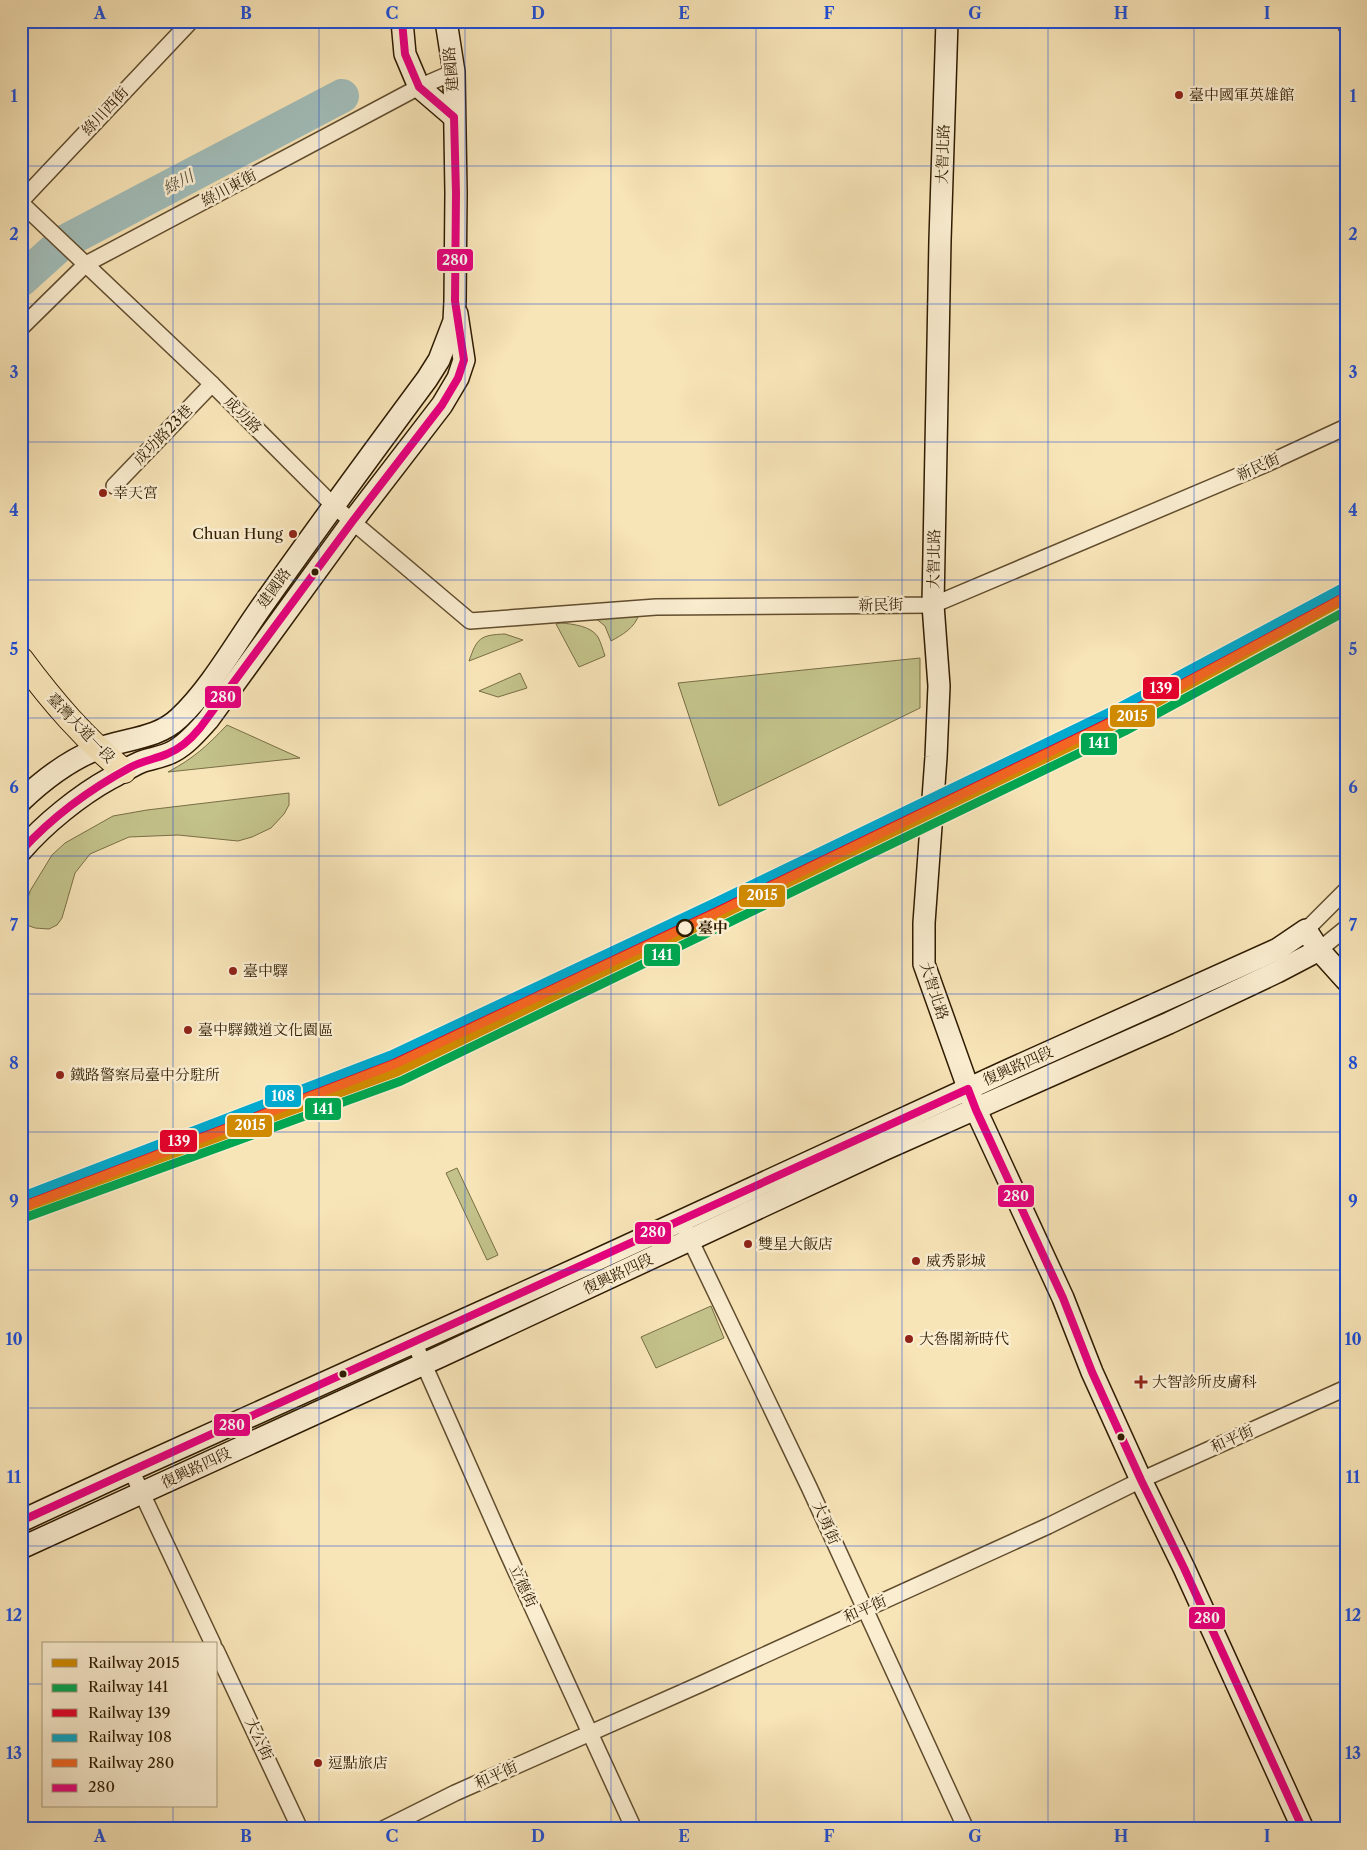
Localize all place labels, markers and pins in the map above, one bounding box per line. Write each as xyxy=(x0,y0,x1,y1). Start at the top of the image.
place label: 臺中國軍英雄館 xyxy=(1189,85,1294,104)
marker: 臺中國軍英雄館 xyxy=(1173,89,1185,101)
place label: 幸天宮 xyxy=(113,483,158,502)
marker: 幸天宮 xyxy=(97,487,109,499)
place label: Chuan Hung xyxy=(192,524,283,543)
marker: Chuan Hung xyxy=(287,528,299,540)
unlabelled marker xyxy=(310,567,320,577)
place label: 臺中 xyxy=(698,918,728,937)
marker: 臺中 xyxy=(676,919,694,937)
place label: 臺中驛 xyxy=(243,961,288,980)
marker: 臺中驛 xyxy=(227,965,239,977)
place label: 臺中驛鐵道文化園區 xyxy=(198,1020,333,1039)
marker: 臺中驛鐵道文化園區 xyxy=(182,1024,194,1036)
place label: 鐵路警察局臺中分駐所 xyxy=(70,1065,220,1084)
marker: 鐵路警察局臺中分駐所 xyxy=(54,1069,66,1081)
place label: 雙星大飯店 xyxy=(758,1234,833,1253)
marker: 雙星大飯店 xyxy=(742,1238,754,1250)
place label: 威秀影城 xyxy=(926,1251,986,1270)
marker: 威秀影城 xyxy=(910,1255,922,1267)
place label: 大魯閣新時代 xyxy=(919,1329,1009,1348)
marker: 大魯閣新時代 xyxy=(903,1333,915,1345)
unlabelled marker xyxy=(338,1369,348,1379)
place label: 大智診所皮膚科 xyxy=(1152,1372,1257,1391)
marker: 大智診所皮膚科 xyxy=(1134,1375,1148,1389)
unlabelled marker xyxy=(1116,1432,1126,1442)
place label: 逗點旅店 xyxy=(328,1753,388,1772)
marker: 逗點旅店 xyxy=(312,1757,324,1769)

